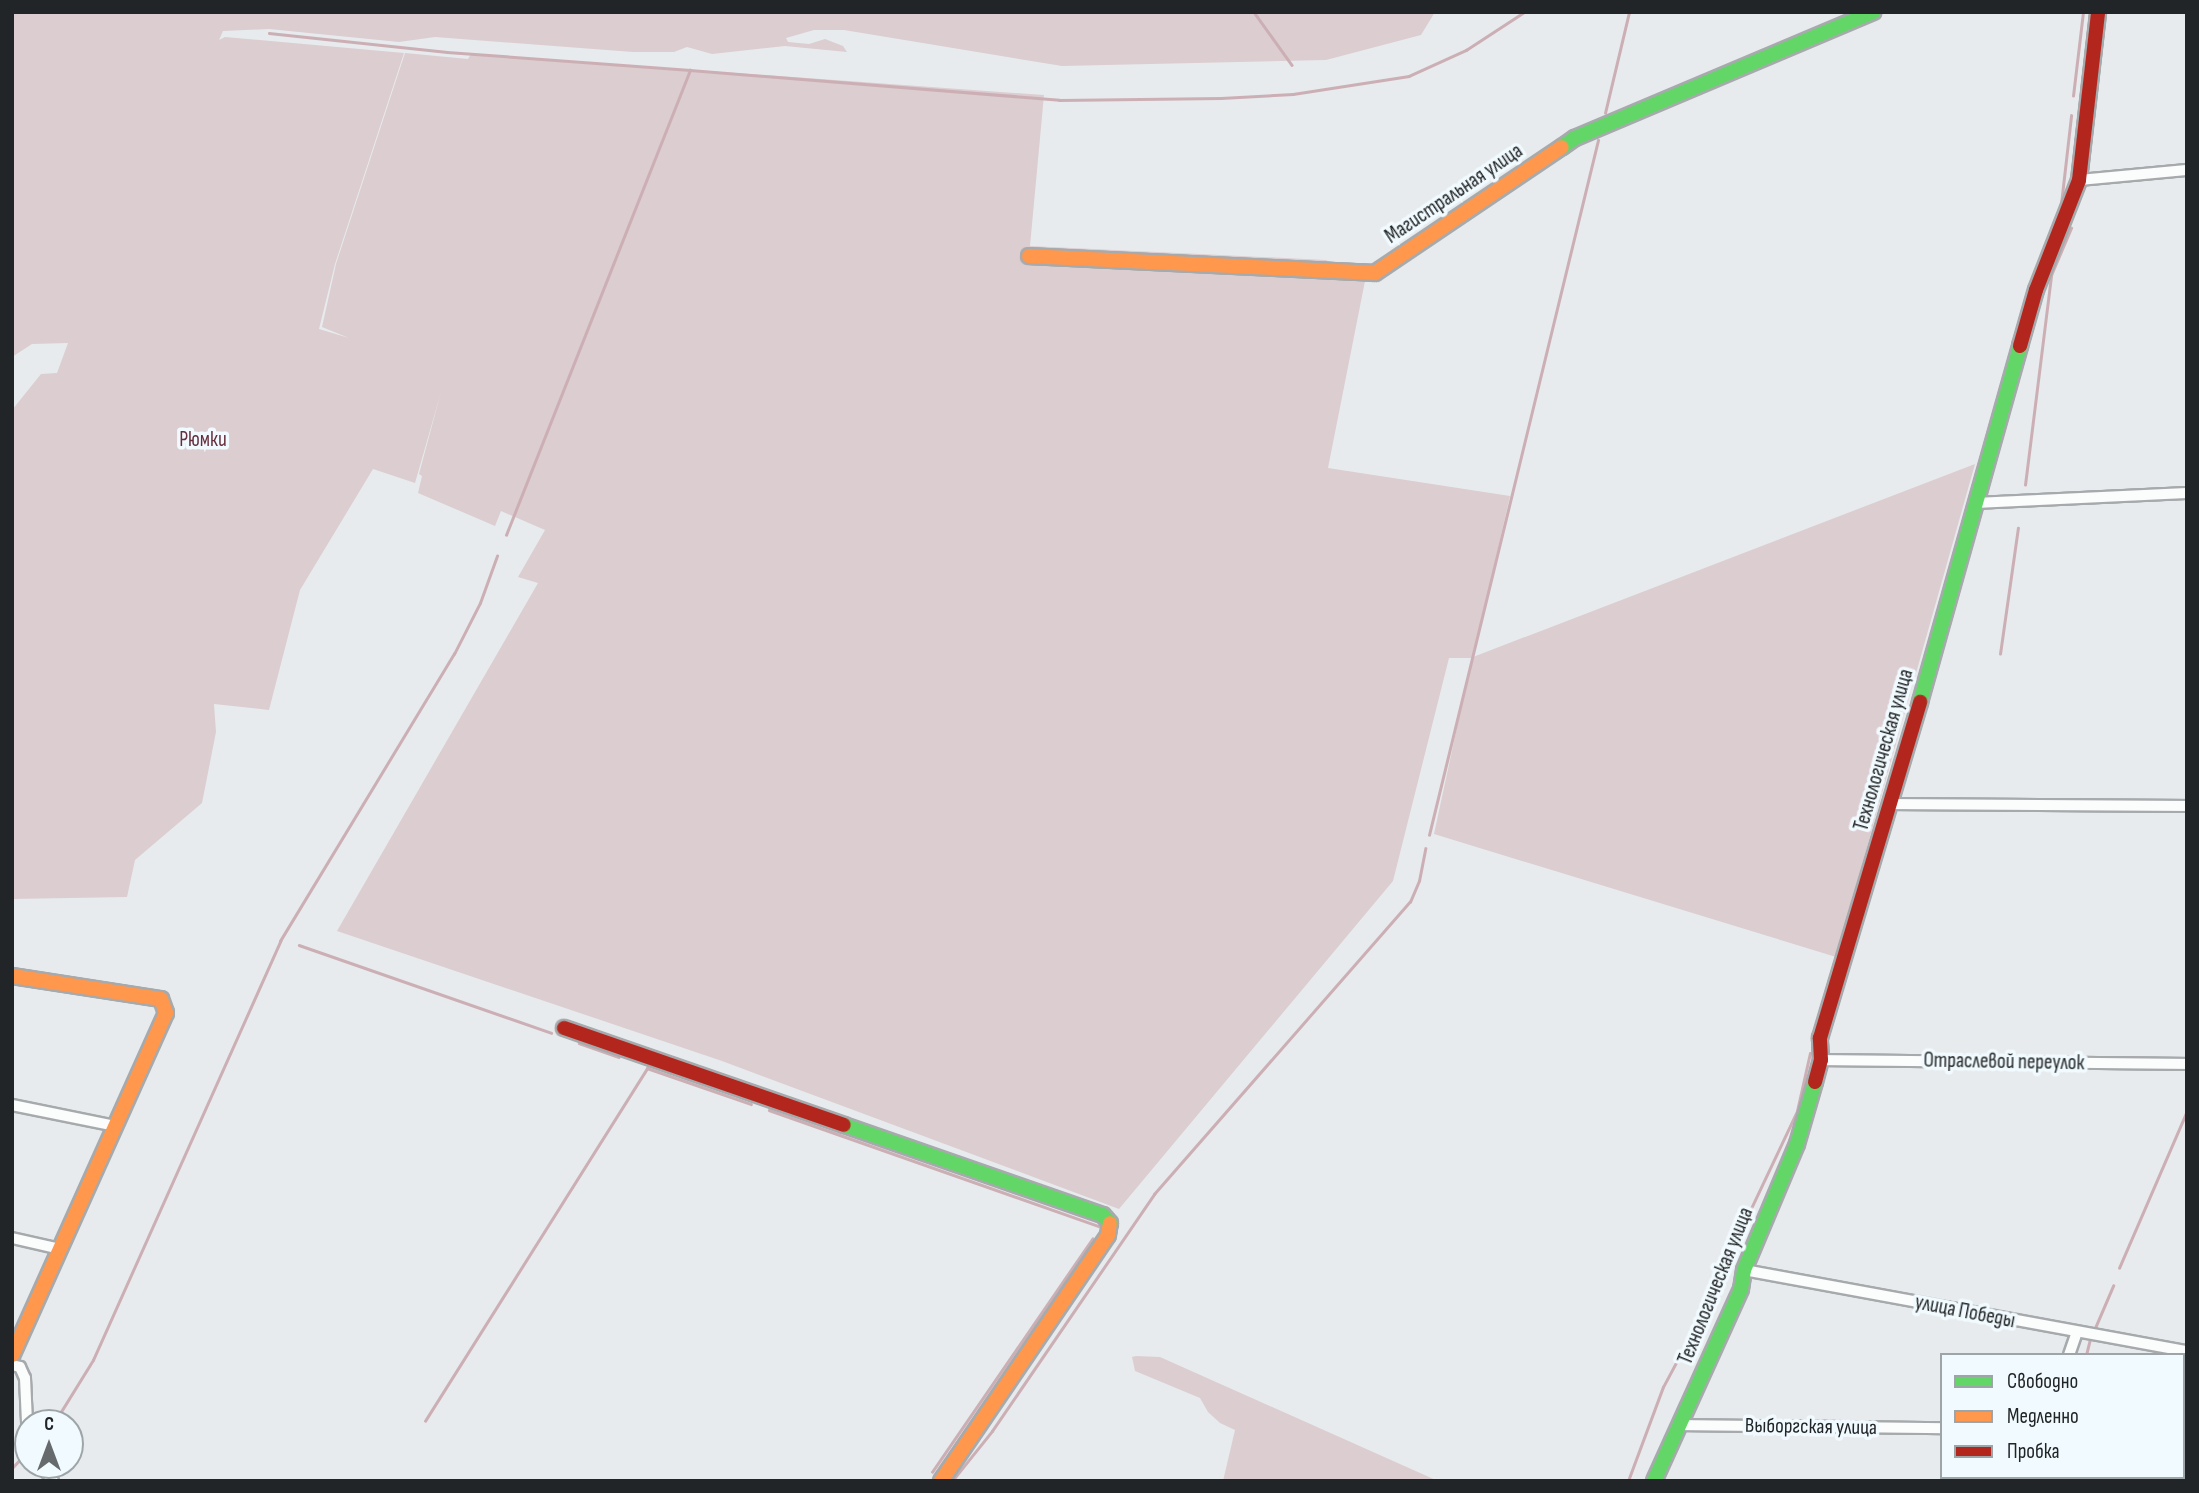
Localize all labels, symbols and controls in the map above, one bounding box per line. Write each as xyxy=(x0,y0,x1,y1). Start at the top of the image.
street label: Магистральная улица xyxy=(1380,139,1528,249)
park label: Рюмки xyxy=(179,427,227,453)
street label: Технологическая улица xyxy=(1849,666,1919,834)
street label: Отраслевой переулок xyxy=(1923,1048,2085,1076)
street label: Технологическая улица xyxy=(1673,1204,1759,1368)
street label: улица Победы xyxy=(1913,1290,2017,1334)
legend xyxy=(1940,1353,2185,1479)
text: Свободно xyxy=(2007,1369,2078,1394)
text: Медленно xyxy=(2007,1404,2079,1429)
north arrow xyxy=(14,1409,84,1479)
text: С xyxy=(44,1413,54,1436)
street label: Выборгская улица xyxy=(1745,1413,1877,1441)
text: Пробка xyxy=(2007,1439,2060,1464)

